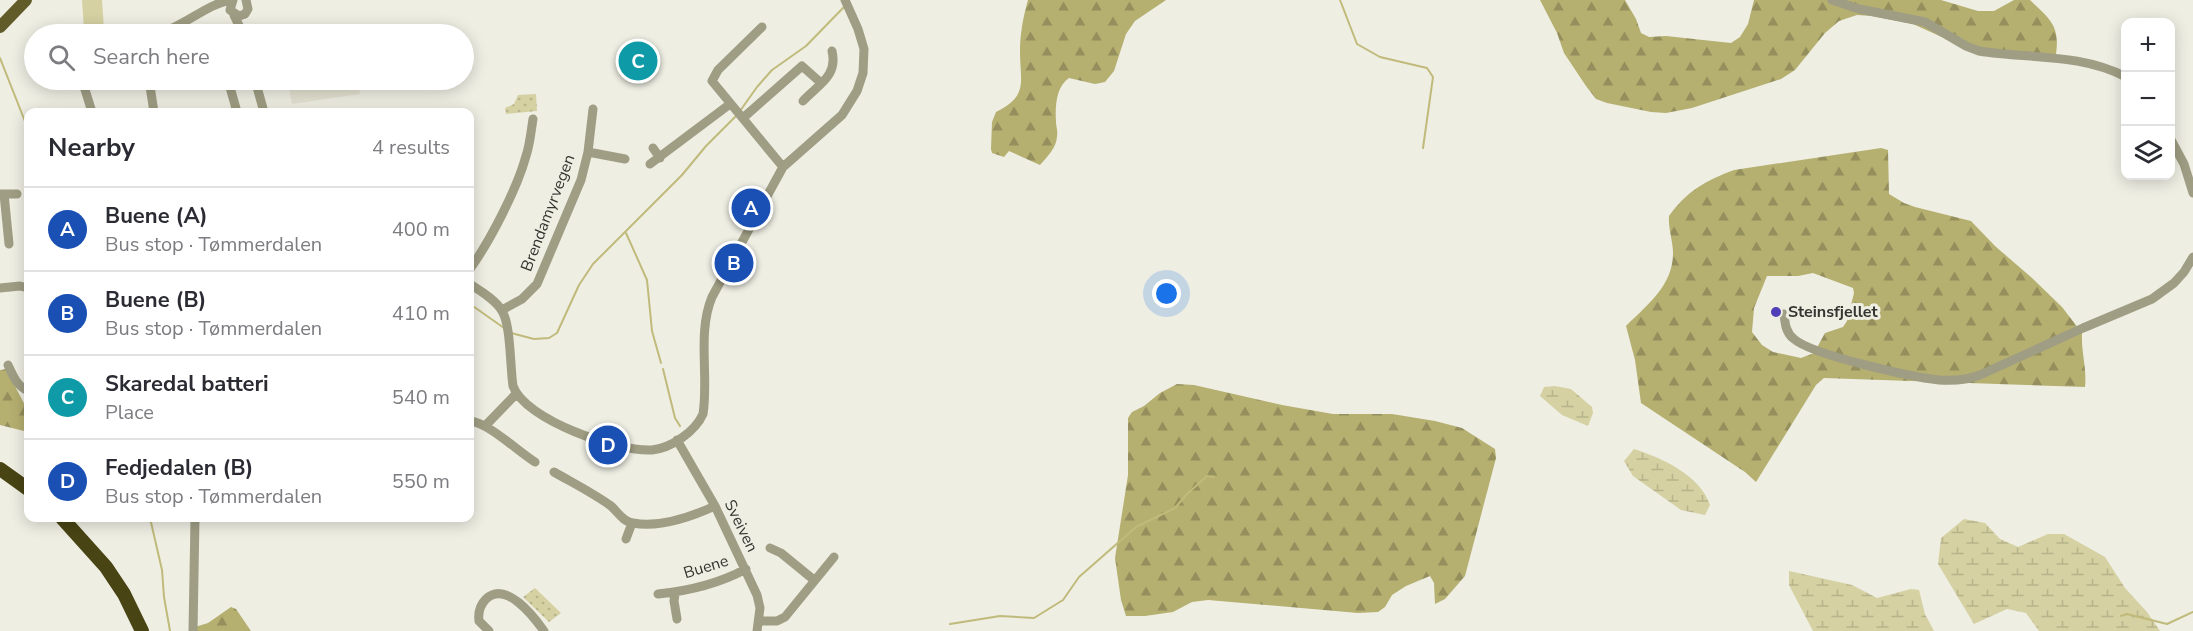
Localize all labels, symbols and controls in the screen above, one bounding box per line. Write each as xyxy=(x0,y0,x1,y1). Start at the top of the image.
map controls xyxy=(2121,18,2175,180)
button: + xyxy=(2121,18,2175,72)
search box xyxy=(24,24,474,90)
pin: C xyxy=(618,38,658,84)
icon: search xyxy=(45,41,78,74)
text: Search here xyxy=(93,42,210,72)
button: − xyxy=(2121,72,2175,126)
button: layers xyxy=(2121,126,2175,180)
text: Nearby xyxy=(48,130,135,165)
text: 4 results xyxy=(372,134,450,161)
street label: Brendamyrvegen xyxy=(516,151,580,275)
pin: A xyxy=(732,186,771,230)
text: Buene (A) xyxy=(105,201,208,231)
text: A xyxy=(60,216,75,243)
text: 400 m xyxy=(392,216,450,243)
text: Bus stop · Tømmerdalen xyxy=(105,231,322,258)
pin: B xyxy=(714,240,754,286)
your location xyxy=(1152,279,1181,308)
text: Buene (B) xyxy=(105,285,206,315)
text: B xyxy=(61,300,74,327)
text: 410 m xyxy=(392,300,450,327)
place label: Steinsfjellet xyxy=(1788,301,1878,323)
marker: Steinsfjellet xyxy=(1769,305,1783,319)
text: Bus stop · Tømmerdalen xyxy=(105,315,322,342)
text: Skaredal batteri xyxy=(105,369,269,399)
text: C xyxy=(61,384,74,411)
text: 540 m xyxy=(392,384,450,411)
text: Place xyxy=(105,399,154,426)
pin: D xyxy=(588,422,628,468)
text: Fedjedalen (B) xyxy=(105,453,253,483)
text: D xyxy=(60,468,75,495)
text: 550 m xyxy=(392,468,450,495)
text: Bus stop · Tømmerdalen xyxy=(105,483,322,510)
street label: Sveiven xyxy=(719,496,763,556)
street label: Buene xyxy=(681,550,731,584)

